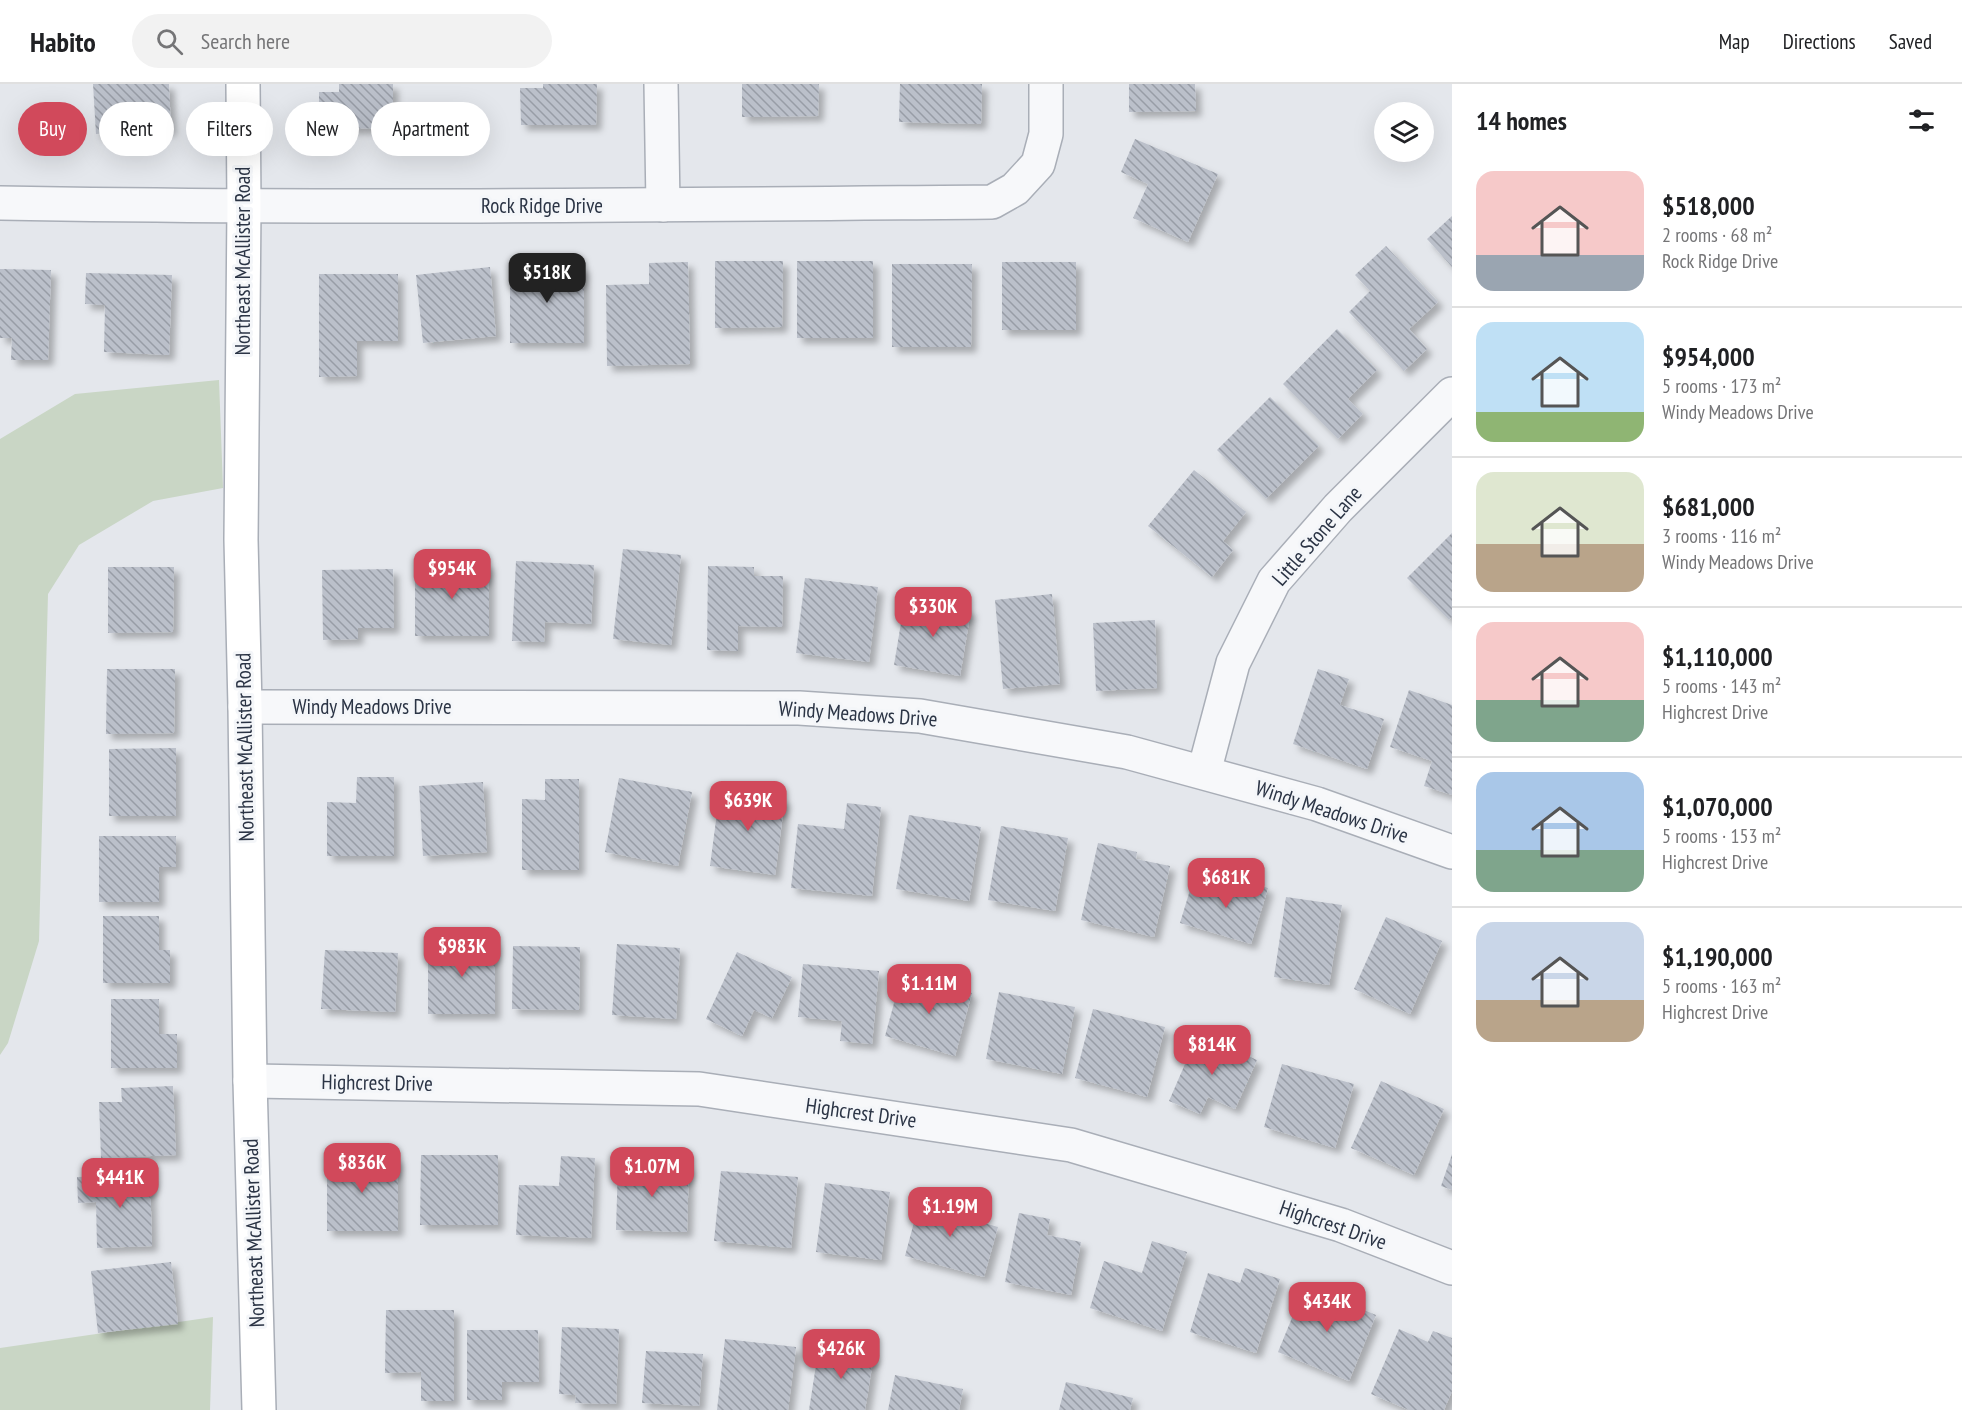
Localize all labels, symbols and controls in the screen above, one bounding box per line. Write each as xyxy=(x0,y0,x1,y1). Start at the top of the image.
search box xyxy=(132,14,552,68)
text: Habito xyxy=(30,23,96,60)
icon: search xyxy=(153,25,186,58)
text: Search here xyxy=(201,27,290,55)
text: Map xyxy=(1719,28,1750,55)
text: Directions xyxy=(1783,28,1856,55)
text: Saved xyxy=(1889,28,1932,55)
chip: Buy xyxy=(18,102,87,156)
chip: Rent xyxy=(99,102,174,156)
chip: Filters xyxy=(186,102,273,156)
chip: New xyxy=(285,102,359,156)
chip: Apartment xyxy=(371,102,490,156)
map controls xyxy=(1374,102,1434,162)
button: layers xyxy=(1374,102,1434,162)
text: 14 homes xyxy=(1476,104,1567,137)
icon: filters xyxy=(1905,104,1938,137)
street label: Northeast McAllister Road xyxy=(229,167,256,355)
text: $518,000 xyxy=(1662,189,1755,222)
street label: Rock Ridge Drive xyxy=(481,192,603,219)
icon: home xyxy=(1524,195,1596,267)
text: 2 rooms · 68 m² xyxy=(1662,222,1772,248)
text: Rock Ridge Drive xyxy=(1662,248,1778,274)
pin: $518K xyxy=(505,253,589,304)
text: $518K xyxy=(523,259,571,285)
text: $954,000 xyxy=(1662,340,1755,373)
icon: home xyxy=(1524,346,1596,418)
text: 5 rooms · 173 m² xyxy=(1662,373,1781,399)
text: Windy Meadows Drive xyxy=(1662,399,1814,425)
street label: Little Stone Lane xyxy=(1266,480,1367,591)
text: $681,000 xyxy=(1662,490,1755,523)
icon: home xyxy=(1524,496,1596,568)
text: 3 rooms · 116 m² xyxy=(1662,523,1781,549)
pin: $954K xyxy=(410,549,494,600)
text: Windy Meadows Drive xyxy=(1662,549,1814,575)
text: $954K xyxy=(428,555,476,581)
pin: $330K xyxy=(891,587,975,638)
text: $330K xyxy=(909,593,957,619)
text: $1,110,000 xyxy=(1662,640,1773,673)
icon: home xyxy=(1524,646,1596,718)
street label: Northeast McAllister Road xyxy=(229,652,260,842)
text: 5 rooms · 143 m² xyxy=(1662,673,1781,699)
street label: Windy Meadows Drive xyxy=(292,693,452,720)
street label: Windy Meadows Drive xyxy=(778,694,938,733)
text: Highcrest Drive xyxy=(1662,699,1768,725)
street label: Windy Meadows Drive xyxy=(1252,774,1412,849)
pin: $639K xyxy=(706,781,790,832)
text: $639K xyxy=(724,787,772,813)
text: $1,070,000 xyxy=(1662,790,1773,823)
icon: home xyxy=(1524,796,1596,868)
text: 5 rooms · 153 m² xyxy=(1662,823,1781,849)
text: Highcrest Drive xyxy=(1662,849,1768,875)
pin: $681K xyxy=(1184,858,1268,909)
text: $681K xyxy=(1202,864,1250,890)
pin: $983K xyxy=(420,927,504,978)
text: $983K xyxy=(438,933,486,959)
text: $1,190,000 xyxy=(1662,940,1773,973)
icon: home xyxy=(1524,946,1596,1018)
pin: $1.11M xyxy=(880,964,978,1015)
text: $1.11M xyxy=(901,970,957,996)
text: 5 rooms · 163 m² xyxy=(1662,973,1781,999)
text: Highcrest Drive xyxy=(1662,999,1768,1025)
pin: $814K xyxy=(1170,1025,1254,1076)
text: $814K xyxy=(1188,1031,1236,1057)
street label: Highcrest Drive xyxy=(321,1068,433,1097)
street label: Highcrest Drive xyxy=(804,1091,918,1134)
street label: Northeast McAllister Road xyxy=(237,1138,270,1328)
pin: $836K xyxy=(320,1143,404,1194)
pin: $1.07M xyxy=(603,1147,701,1198)
text: $836K xyxy=(338,1149,386,1175)
text: $1.07M xyxy=(624,1153,680,1179)
pin: $441K xyxy=(78,1158,162,1209)
text: $441K xyxy=(96,1164,144,1190)
pin: $1.19M xyxy=(901,1187,999,1238)
text: $1.19M xyxy=(922,1193,978,1219)
street label: Highcrest Drive xyxy=(1276,1194,1390,1255)
pin: $434K xyxy=(1285,1282,1369,1333)
text: $434K xyxy=(1303,1288,1351,1314)
pin: $426K xyxy=(799,1329,883,1380)
text: $426K xyxy=(817,1335,865,1361)

